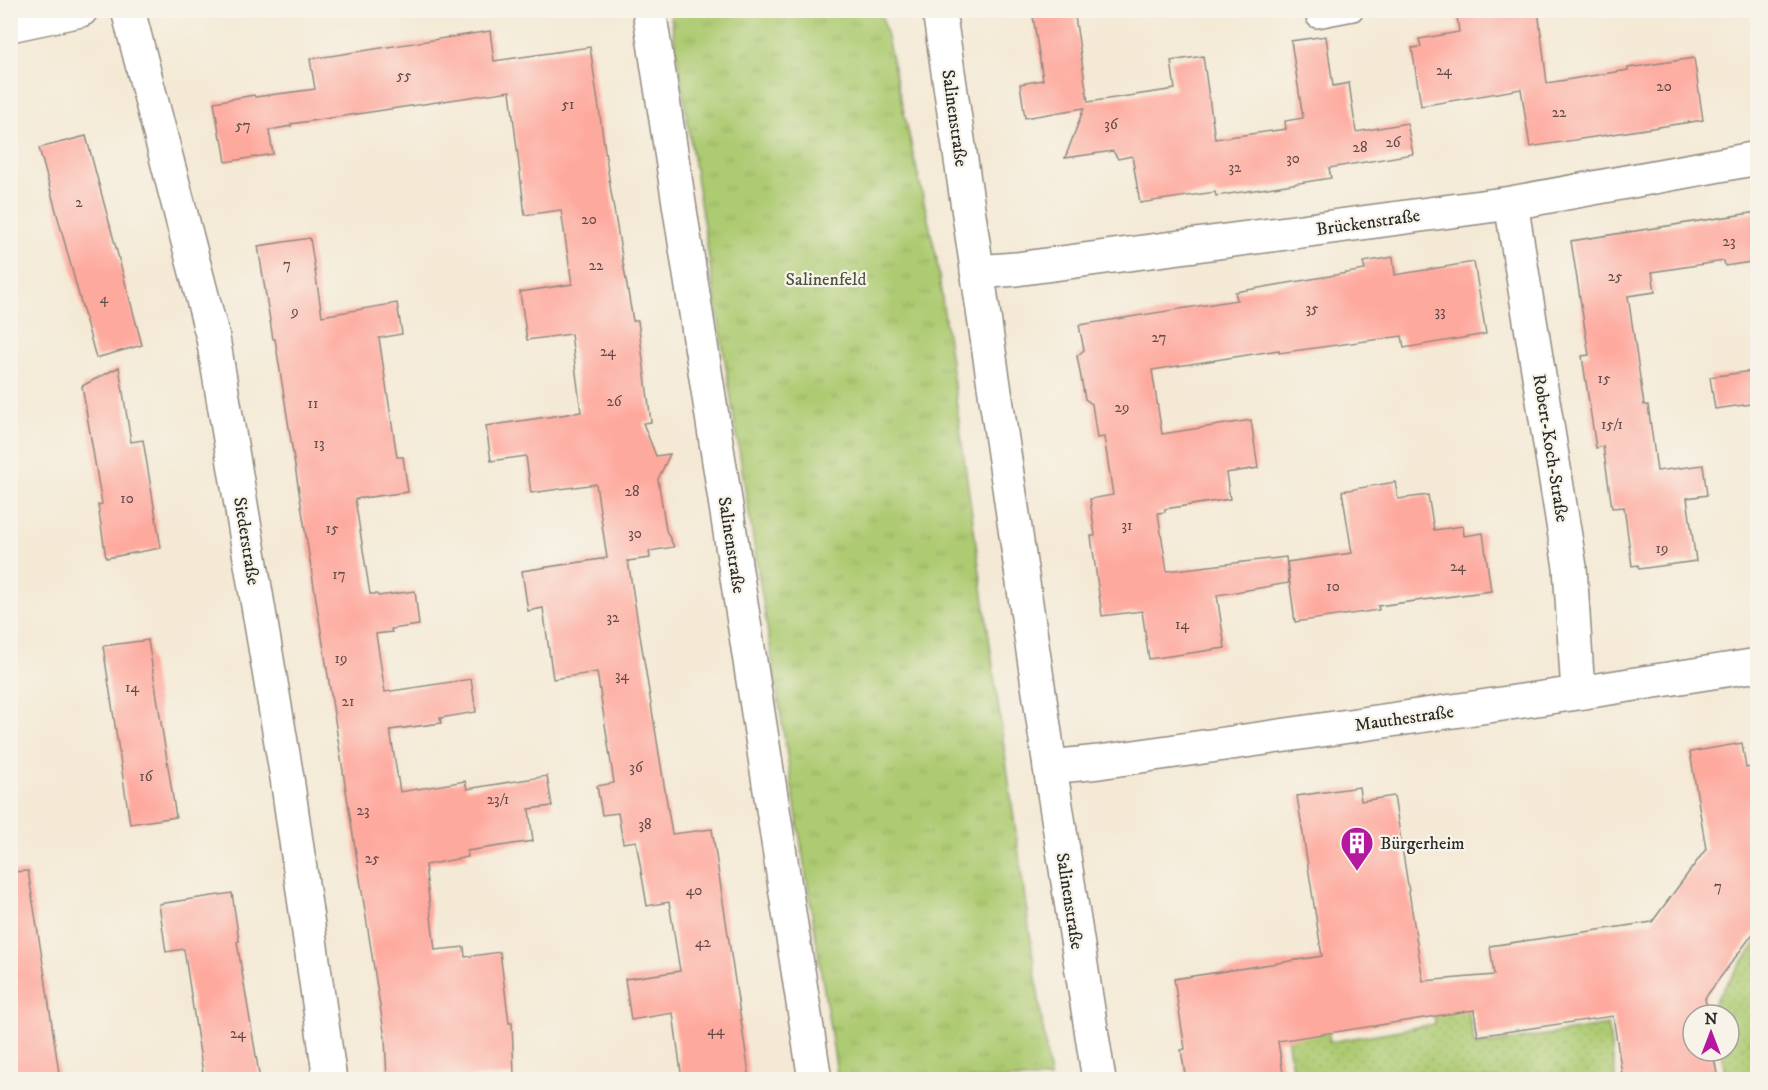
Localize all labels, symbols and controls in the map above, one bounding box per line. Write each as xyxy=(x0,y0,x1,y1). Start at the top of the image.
house number: 24 xyxy=(1436,61,1452,80)
house number: 55 xyxy=(397,66,412,85)
street label: Salinenstraße xyxy=(936,68,972,168)
house number: 20 xyxy=(1656,77,1672,96)
house number: 51 xyxy=(562,95,574,114)
house number: 22 xyxy=(1552,103,1567,122)
house number: 36 xyxy=(1104,115,1119,134)
house number: 57 xyxy=(235,116,251,135)
house number: 26 xyxy=(1385,133,1402,152)
house number: 28 xyxy=(1353,138,1367,157)
house number: 30 xyxy=(1286,149,1300,168)
house number: 32 xyxy=(1229,158,1242,177)
house number: 2 xyxy=(75,193,83,212)
street label: Brückenstraße xyxy=(1315,205,1421,241)
house number: 20 xyxy=(581,210,597,229)
house number: 23 xyxy=(1723,232,1735,251)
house number: 7 xyxy=(283,255,291,274)
house number: 22 xyxy=(589,256,604,275)
house number: 25 xyxy=(1608,267,1623,286)
park label: Salinenfeld xyxy=(786,269,866,291)
house number: 4 xyxy=(100,289,109,308)
house number: 35 xyxy=(1305,299,1319,318)
house number: 9 xyxy=(290,302,299,321)
house number: 33 xyxy=(1434,302,1446,321)
house number: 27 xyxy=(1152,328,1167,347)
house number: 24 xyxy=(600,342,616,361)
house number: 15 xyxy=(1598,369,1611,388)
street label: Robert-Koch-Straße xyxy=(1527,372,1573,524)
house number: 26 xyxy=(606,392,623,411)
house number: 11 xyxy=(307,394,319,413)
house number: 29 xyxy=(1115,398,1129,417)
house number: 15/1 xyxy=(1601,415,1623,434)
house number: 13 xyxy=(313,434,325,453)
house number: 28 xyxy=(625,482,639,501)
house number: 10 xyxy=(120,489,134,508)
street label: Siederstraße xyxy=(228,495,264,587)
street label: Salinenstraße xyxy=(712,495,750,595)
house number: 31 xyxy=(1121,516,1133,535)
house number: 15 xyxy=(326,519,339,538)
house number: 30 xyxy=(628,524,642,543)
house number: 19 xyxy=(1656,539,1668,558)
house number: 24 xyxy=(1450,557,1466,576)
house number: 17 xyxy=(332,565,346,584)
house number: 10 xyxy=(1326,577,1340,596)
house number: 32 xyxy=(607,608,620,627)
house number: 14 xyxy=(1175,615,1189,634)
house number: 19 xyxy=(335,649,347,668)
house number: 34 xyxy=(615,666,629,685)
house number: 14 xyxy=(125,678,139,697)
house number: 21 xyxy=(342,692,354,711)
street label: Mauthestraße xyxy=(1353,701,1455,737)
house number: 36 xyxy=(629,758,644,777)
house number: 16 xyxy=(139,767,154,786)
house number: 23/1 xyxy=(487,790,509,809)
house number: 23 xyxy=(357,801,369,820)
house number: 38 xyxy=(638,815,652,834)
building icon: Bürgerheim xyxy=(1339,825,1375,872)
place label: Bürgerheim xyxy=(1380,833,1465,855)
house number: 25 xyxy=(365,849,380,868)
street label: Salinenstraße xyxy=(1050,851,1088,951)
house number: 7 xyxy=(1714,877,1722,896)
house number: 40 xyxy=(686,881,702,900)
house number: 42 xyxy=(695,933,712,952)
north arrow xyxy=(1681,1003,1741,1063)
text: N xyxy=(1704,1009,1718,1029)
house number: 44 xyxy=(707,1021,725,1040)
house number: 24 xyxy=(230,1024,246,1043)

